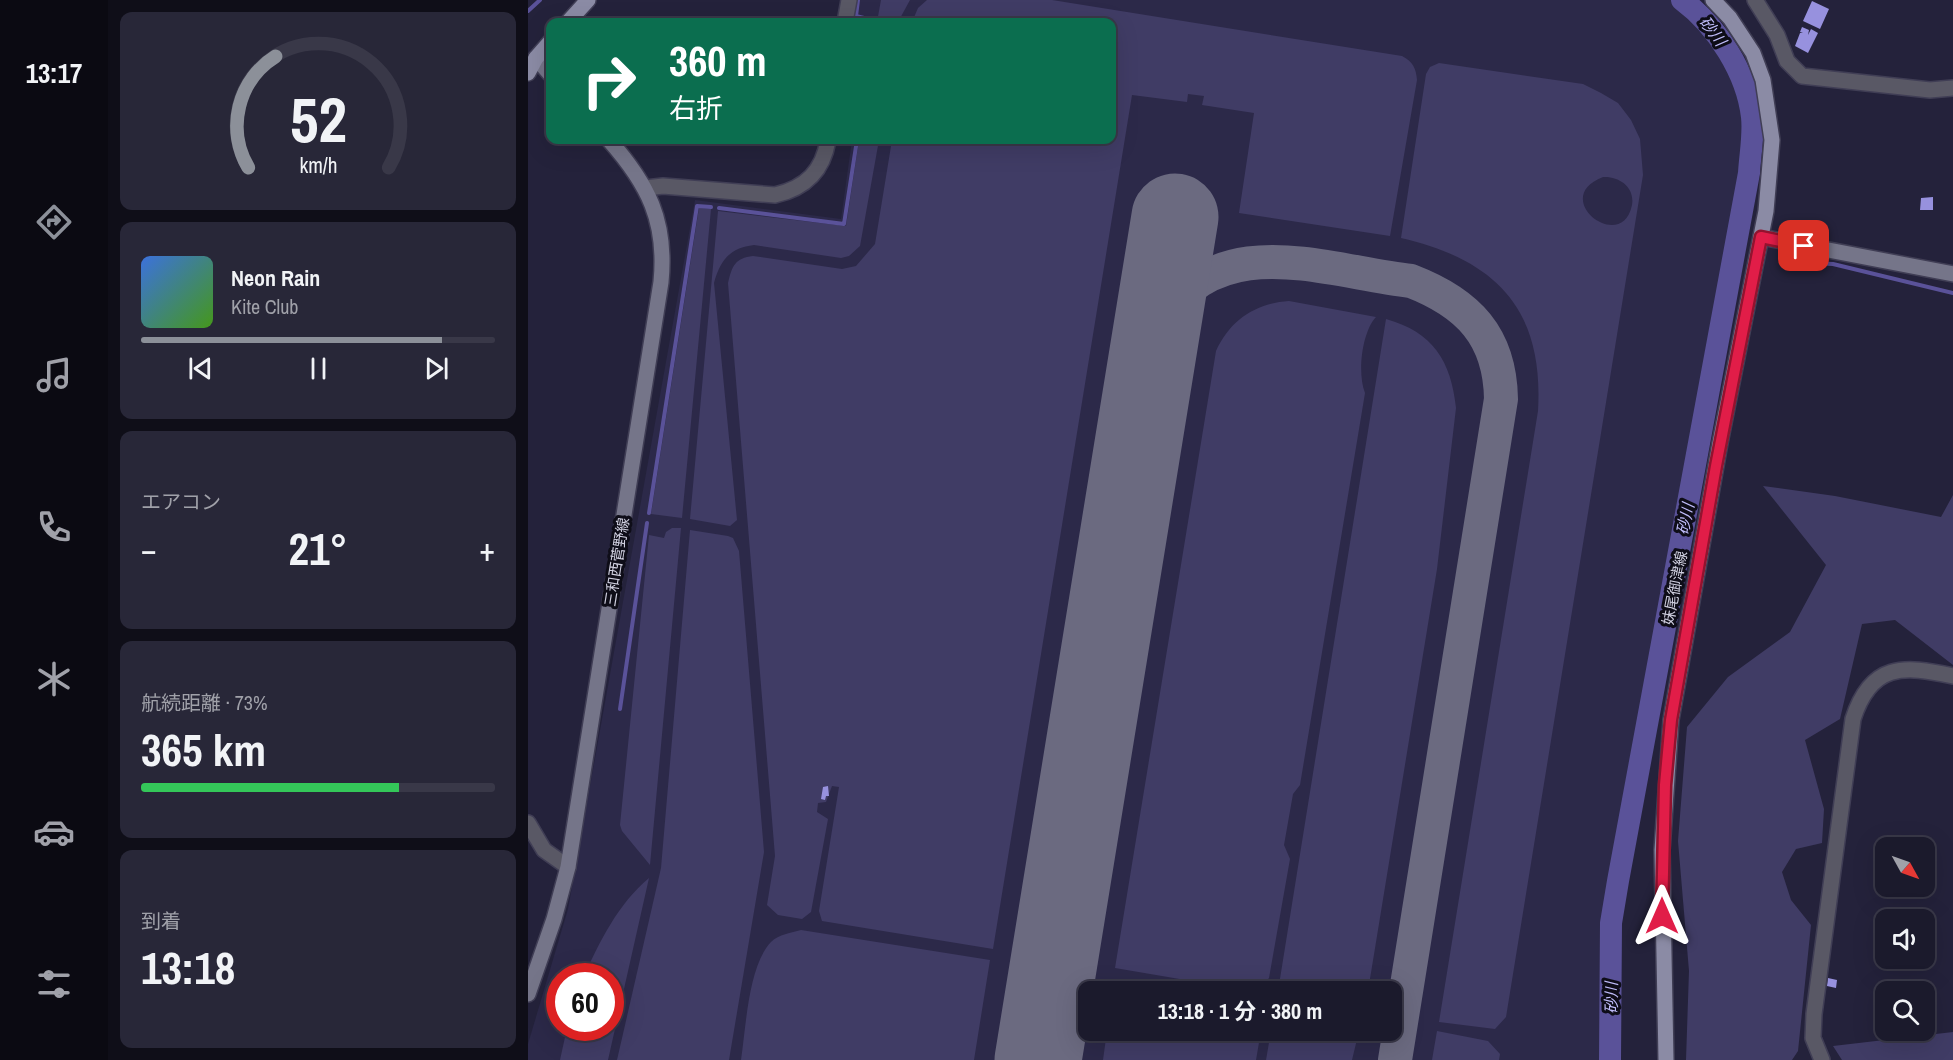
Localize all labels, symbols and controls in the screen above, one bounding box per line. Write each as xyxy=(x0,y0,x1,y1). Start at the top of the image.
water label: 砂川 xyxy=(1695,12,1733,52)
text: 360 m xyxy=(669,33,767,89)
icon: right xyxy=(570,42,648,120)
text: 13:17 xyxy=(26,55,82,91)
text: 52 xyxy=(290,77,346,161)
text: 右折 xyxy=(669,90,723,126)
text: km/h xyxy=(299,151,337,180)
icon: directions xyxy=(33,201,75,243)
pin xyxy=(1778,220,1829,271)
icon: arrive xyxy=(1787,229,1820,262)
text: Neon Rain xyxy=(231,263,320,293)
text: Kite Club xyxy=(231,293,298,320)
icon: previous xyxy=(184,352,217,385)
icon: pause xyxy=(302,352,335,385)
icon: next xyxy=(420,352,453,385)
icon: music xyxy=(33,354,75,396)
text: エアコン xyxy=(141,488,221,515)
water label: 砂川 xyxy=(1671,499,1699,537)
icon: phone xyxy=(33,506,75,548)
street label: 三和西菅野線 xyxy=(599,516,634,608)
text: 21° xyxy=(288,518,348,579)
text: − xyxy=(141,527,157,571)
text: + xyxy=(479,527,495,571)
street label: 妹尾御津線 xyxy=(1657,549,1692,627)
icon: climate xyxy=(33,658,75,700)
text: 航続距離 · 73% xyxy=(141,689,268,716)
text: 365 km xyxy=(141,719,266,780)
icon: car xyxy=(33,811,75,853)
north arrow xyxy=(1875,837,1935,897)
map controls xyxy=(1875,837,1935,1041)
position arrow xyxy=(1630,884,1694,948)
text: 到着 xyxy=(141,907,181,934)
button: sound xyxy=(1875,909,1935,969)
text: 13:18 xyxy=(141,937,235,998)
icon: filters xyxy=(33,963,75,1005)
speed limit sign: 60 xyxy=(546,963,624,1041)
water label: 砂川 xyxy=(1600,980,1622,1014)
button: search xyxy=(1875,981,1935,1041)
text: 13:18 · 1 分 · 380 m xyxy=(1158,996,1322,1026)

